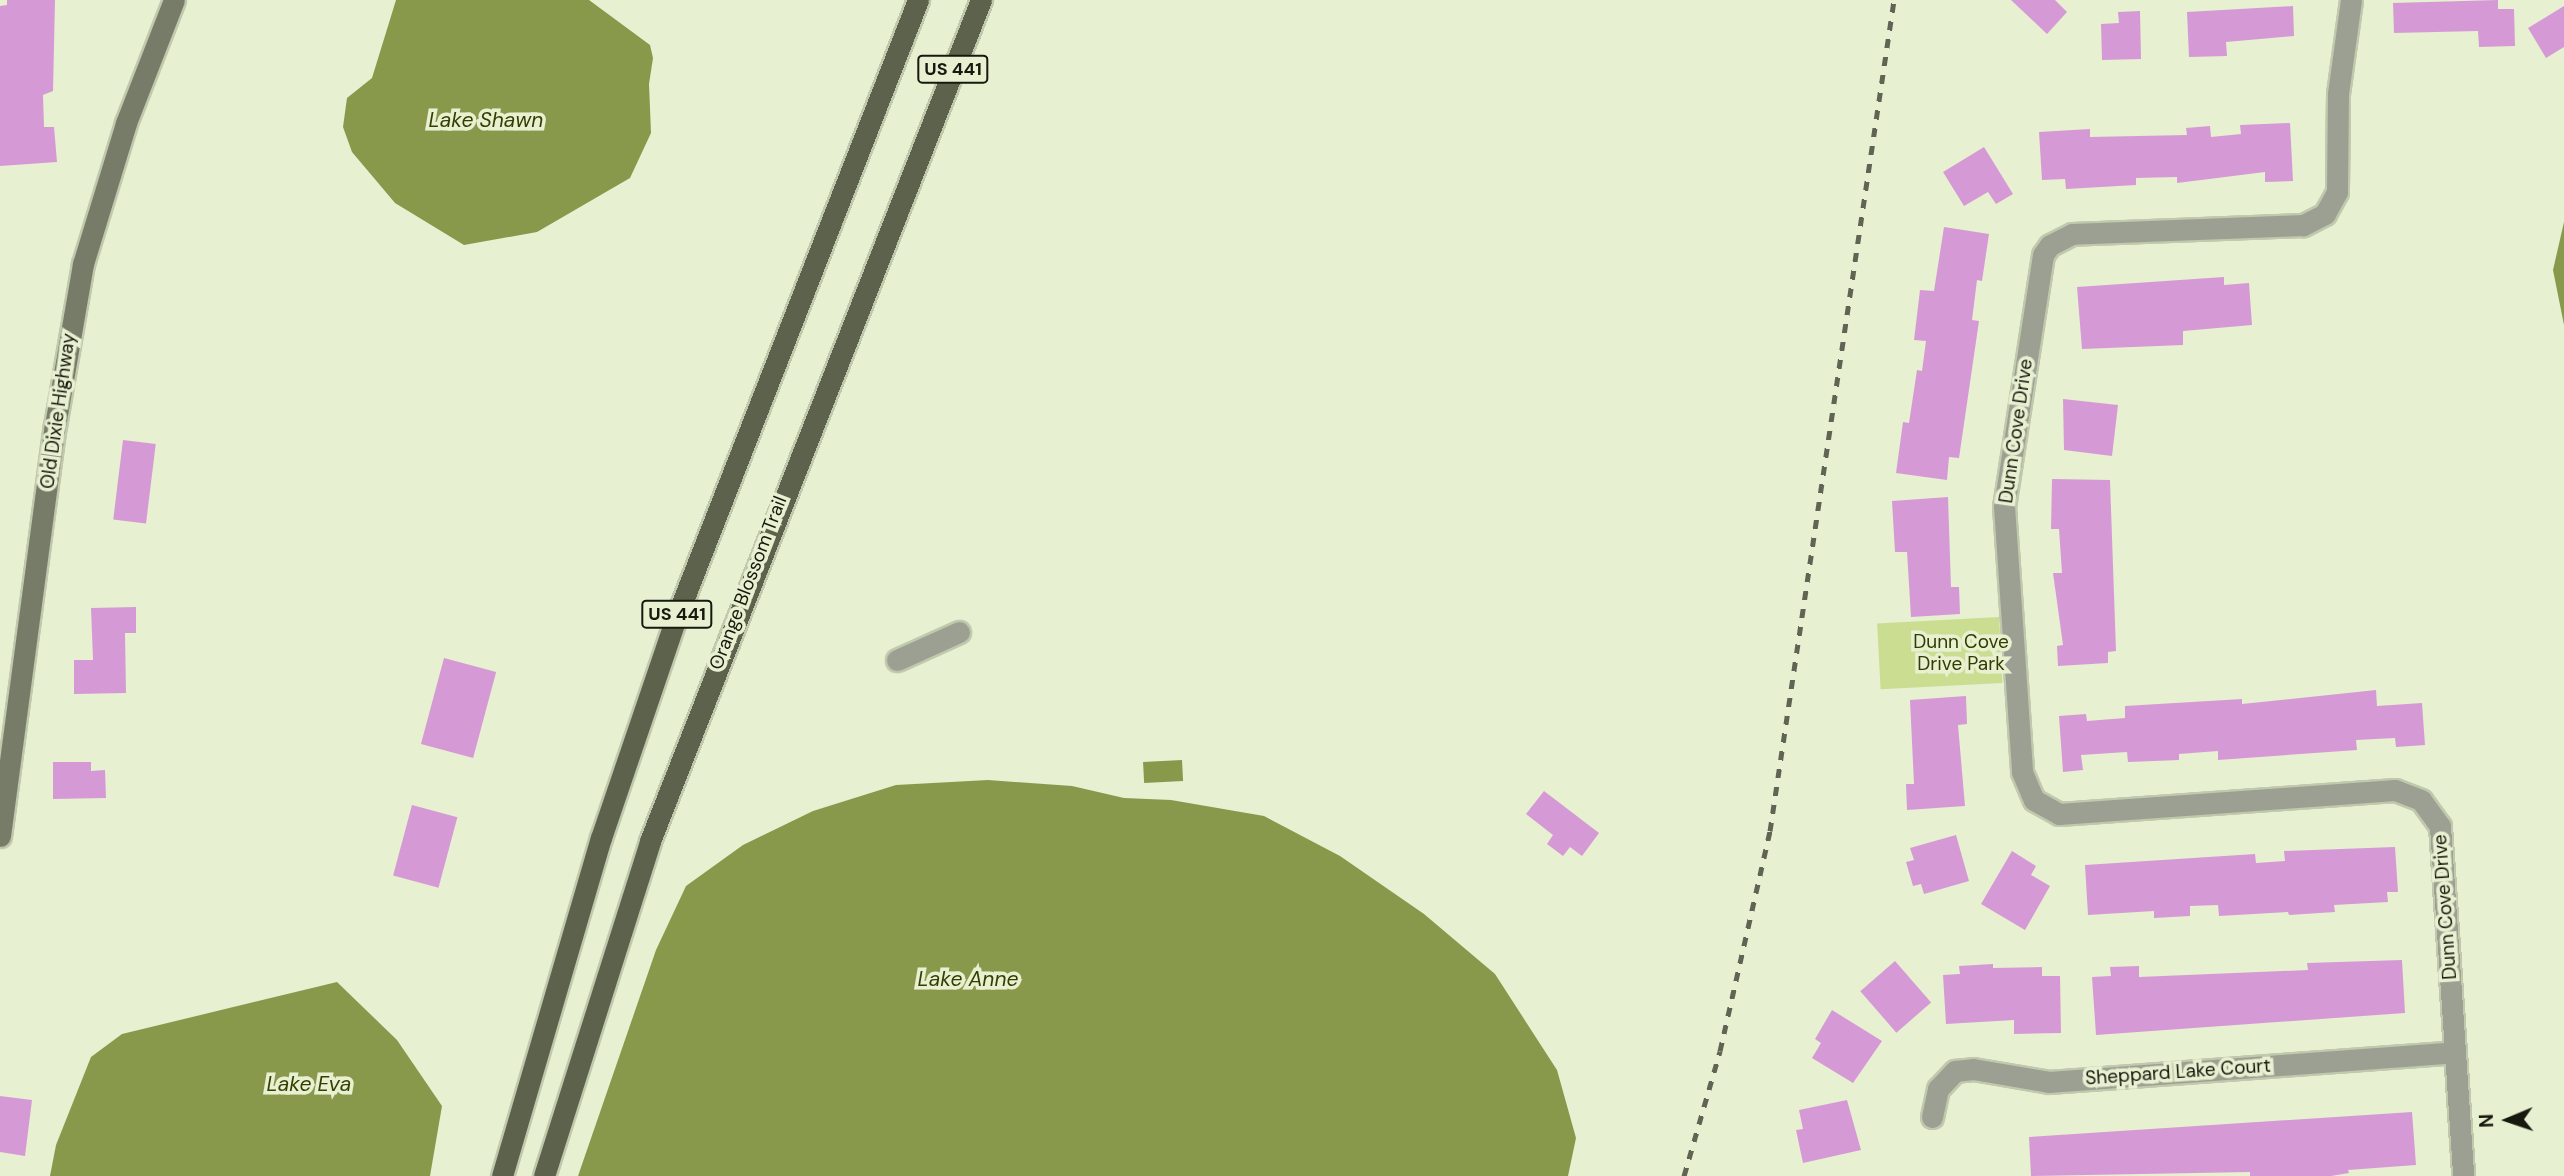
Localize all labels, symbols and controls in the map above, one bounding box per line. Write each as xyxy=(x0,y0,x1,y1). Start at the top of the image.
road number: US 441 xyxy=(916,55,990,84)
water label: Lake Shawn xyxy=(429,107,543,133)
street label: Old Dixie Highway xyxy=(36,332,80,490)
street label: Dunn Cove Drive xyxy=(1995,357,2037,505)
street label: Orange Blossom Trail xyxy=(704,493,792,673)
road number: US 441 xyxy=(640,600,714,628)
park label: Dunn Cove Drive Park xyxy=(1913,631,2009,675)
street label: Dunn Cove Drive xyxy=(2429,834,2461,980)
water label: Lake Anne xyxy=(918,966,1018,992)
street label: Sheppard Lake Court xyxy=(2085,1054,2271,1090)
water label: Lake Eva xyxy=(267,1071,351,1097)
north arrow xyxy=(2473,1085,2543,1155)
text: N xyxy=(2474,1113,2499,1128)

